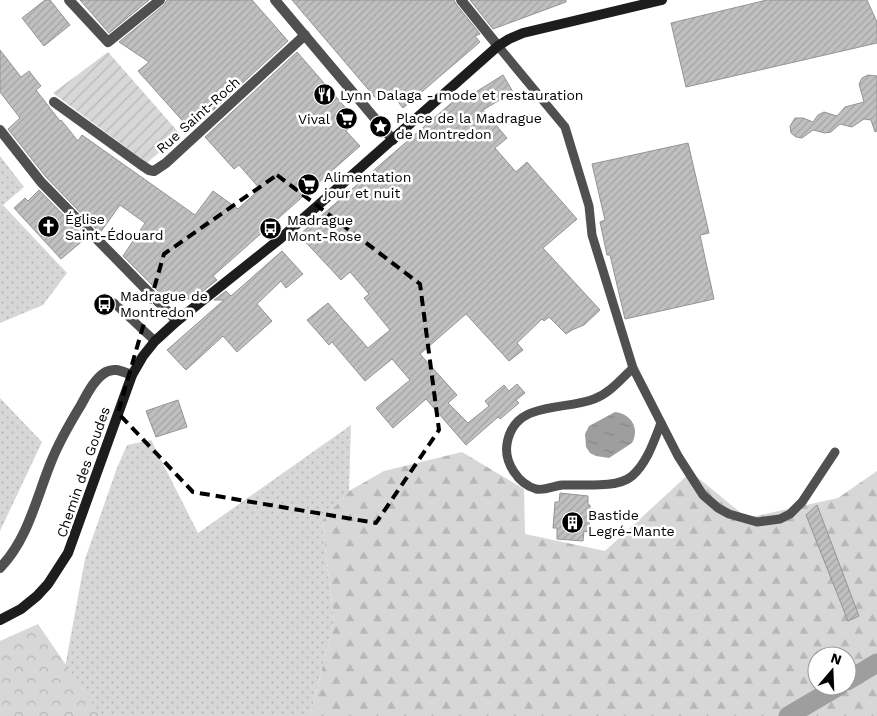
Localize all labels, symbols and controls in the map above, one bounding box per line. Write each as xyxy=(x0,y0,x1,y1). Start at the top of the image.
street label: Rue Saint-Roch xyxy=(153,73,243,157)
restaurant icon: Lynn Dalaga - mode et restauration xyxy=(312,83,336,107)
place label: Lynn Dalaga - mode et restauration xyxy=(340,87,583,103)
supermarket icon: Vival xyxy=(334,107,358,131)
place label: Place de la Madrague de Montredon xyxy=(396,110,542,142)
place label: Vival xyxy=(298,111,331,127)
place icon: Place de la Madrague de Montredon xyxy=(368,114,392,138)
place label: Alimentation jour et nuit xyxy=(322,169,411,201)
supermarket icon: Alimentation jour et nuit xyxy=(296,173,320,197)
place label: Église Saint-Édouard xyxy=(65,211,164,243)
place label: Madrague Mont-Rose xyxy=(287,212,362,244)
church icon: Église Saint-Édouard xyxy=(37,215,61,239)
bus stop icon: Madrague Mont-Rose xyxy=(259,216,283,240)
place label: Madrague de Montredon xyxy=(120,288,208,320)
bus stop icon: Madrague de Montredon xyxy=(92,292,116,316)
street label: Chemin des Goudes xyxy=(53,404,113,540)
place label: Bastide Legré-Mante xyxy=(588,507,675,539)
building icon: Bastide Legré-Mante xyxy=(560,511,584,535)
north arrow xyxy=(807,646,857,696)
text: N xyxy=(829,649,844,668)

